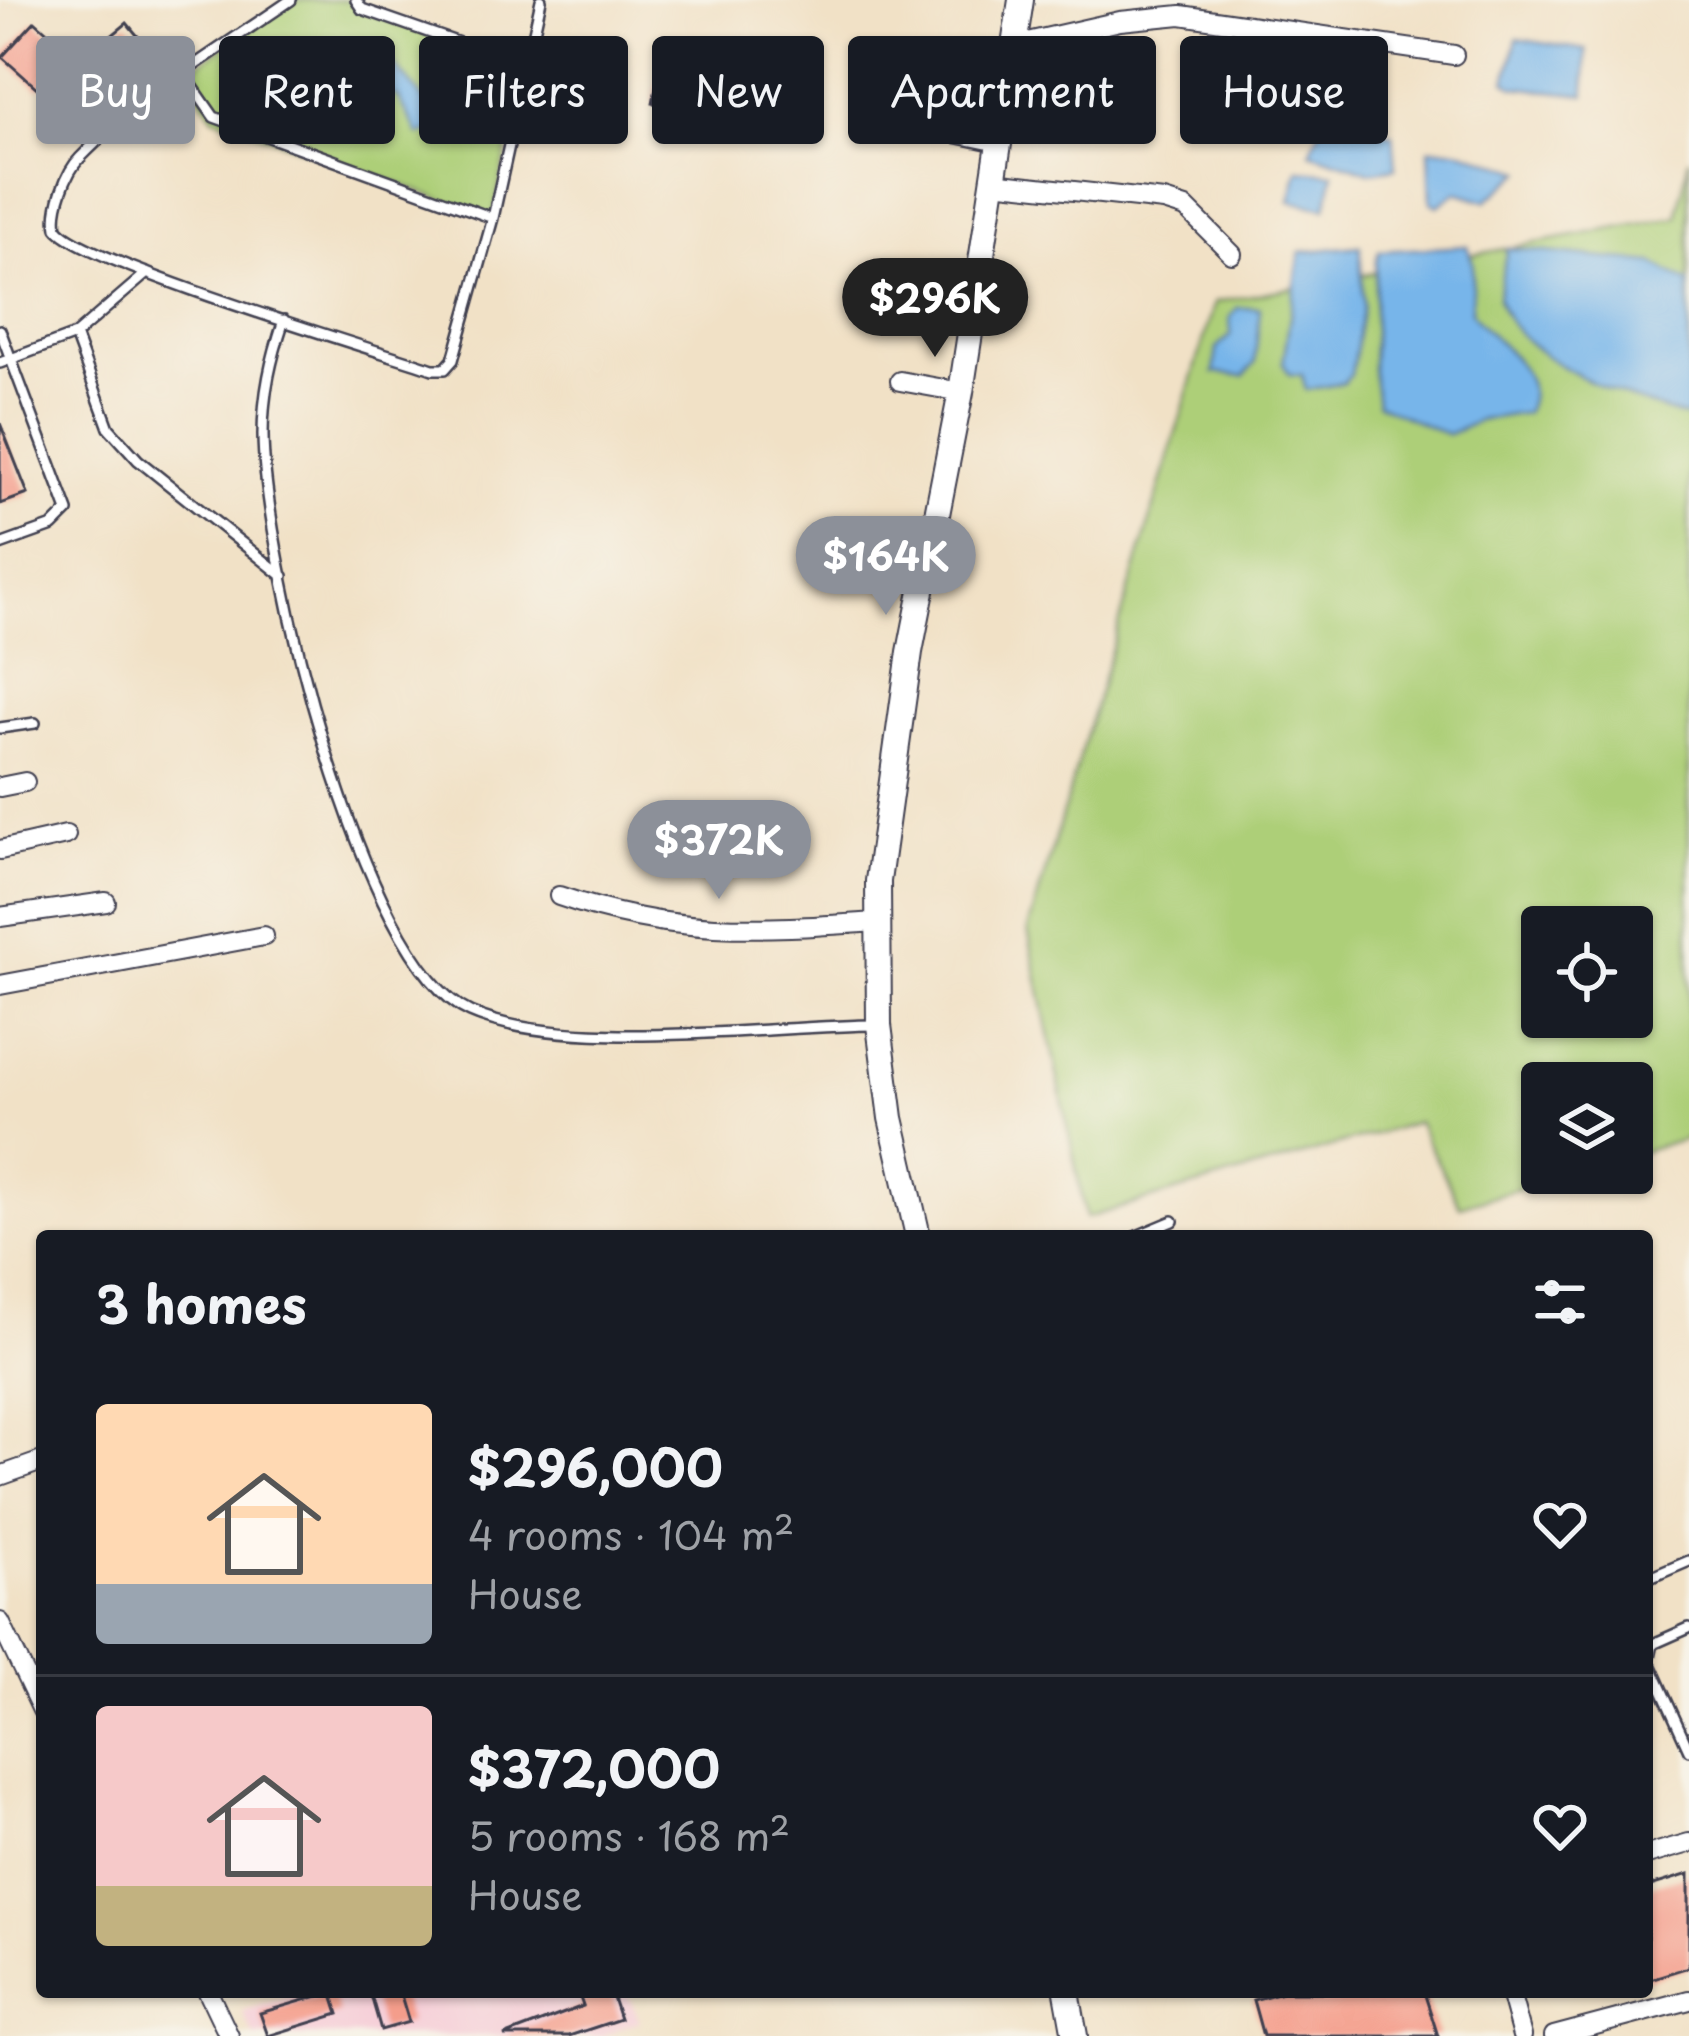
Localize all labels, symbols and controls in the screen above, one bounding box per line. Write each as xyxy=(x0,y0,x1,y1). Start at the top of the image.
chip: Buy xyxy=(36,36,195,144)
chip: Rent xyxy=(219,36,395,144)
chip: Filters xyxy=(419,36,628,144)
chip: New xyxy=(652,36,824,144)
chip: Apartment xyxy=(848,36,1156,144)
chip: House xyxy=(1180,36,1388,144)
pin: $296K xyxy=(851,258,1019,360)
text: $296K xyxy=(869,267,1001,326)
pin: $164K xyxy=(802,516,970,618)
text: $164K xyxy=(823,525,949,584)
pin: $372K xyxy=(635,800,803,902)
text: $372K xyxy=(654,809,784,868)
map controls xyxy=(1521,906,1653,1194)
button: locate xyxy=(1521,906,1653,1038)
button: layers xyxy=(1521,1062,1653,1194)
text: 3 homes xyxy=(96,1264,307,1341)
icon: filters xyxy=(1527,1269,1593,1335)
text: $296,000 xyxy=(468,1427,723,1504)
icon: home xyxy=(192,1452,336,1596)
icon: heart xyxy=(1527,1491,1593,1557)
text: 4 rooms · 104 m² xyxy=(468,1504,794,1563)
text: House xyxy=(468,1563,582,1622)
text: $372,000 xyxy=(468,1728,720,1805)
icon: home xyxy=(192,1754,336,1898)
icon: heart xyxy=(1527,1793,1593,1859)
text: 5 rooms · 168 m² xyxy=(468,1805,790,1864)
text: House xyxy=(468,1864,582,1923)

